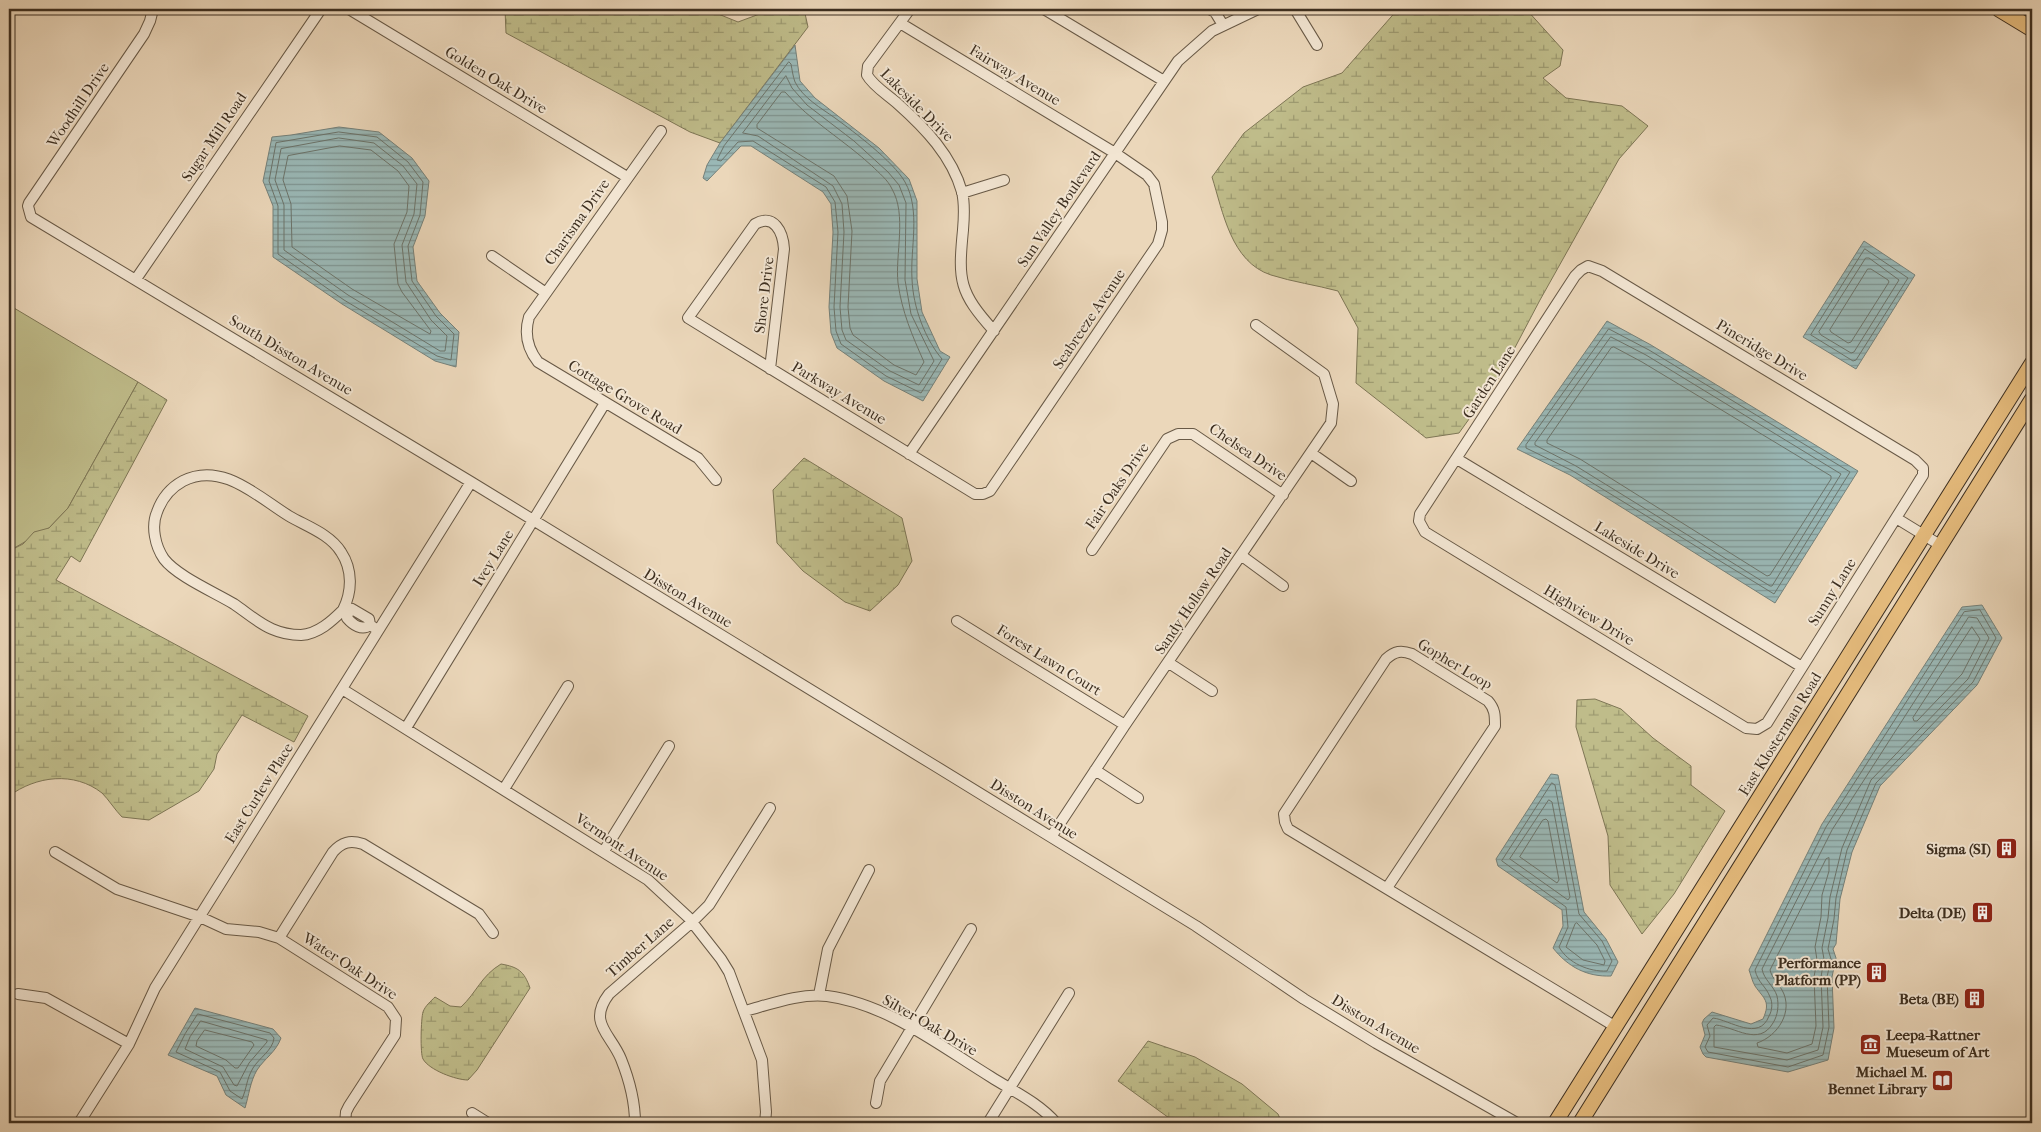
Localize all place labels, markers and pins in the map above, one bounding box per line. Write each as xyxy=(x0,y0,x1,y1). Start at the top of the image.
building icon: Sigma (SI) xyxy=(1995,837,2019,861)
place label: Sigma (SI) xyxy=(1926,840,1991,858)
building icon: Delta (DE) xyxy=(1970,901,1994,925)
place label: Delta (DE) xyxy=(1899,904,1966,922)
place label: Performance Platform (PP) xyxy=(1775,954,1862,989)
building icon: Performance Platform (PP) xyxy=(1865,960,1889,984)
building icon: Beta (BE) xyxy=(1963,987,1987,1011)
place label: Beta (BE) xyxy=(1899,990,1959,1008)
place label: Leepa-Rattner Mueseum of Art xyxy=(1885,1026,1990,1061)
museum icon: Leepa-Rattner Mueseum of Art xyxy=(1858,1032,1882,1056)
place label: Michael M. Bennet Library xyxy=(1828,1063,1928,1098)
library icon: Michael M. Bennet Library xyxy=(1931,1069,1955,1093)

